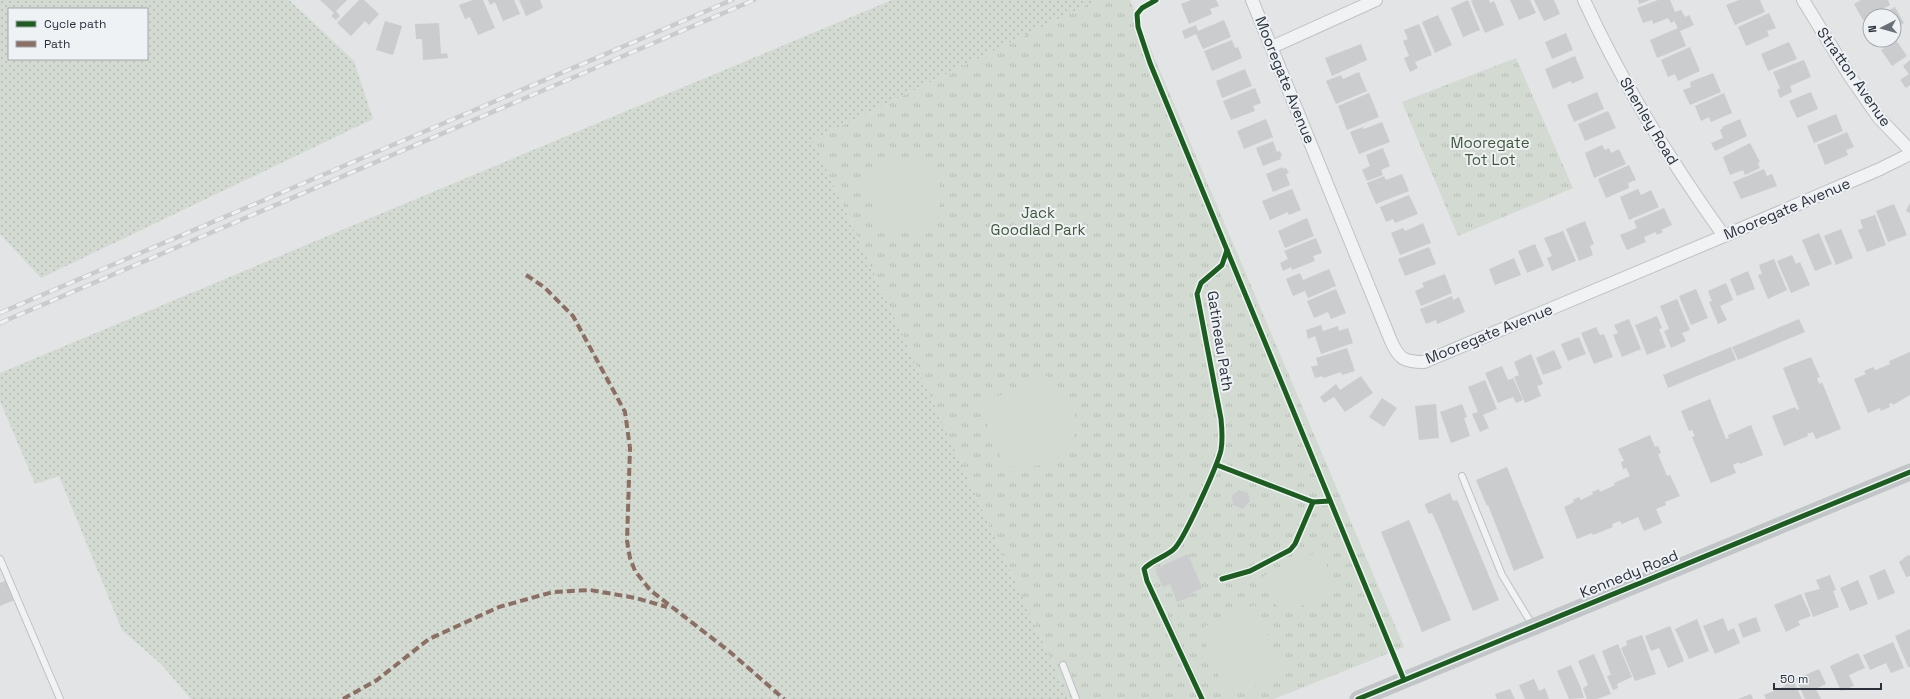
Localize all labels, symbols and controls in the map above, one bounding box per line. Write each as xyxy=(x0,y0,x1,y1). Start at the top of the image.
legend xyxy=(8,8,148,60)
north arrow xyxy=(1862,8,1902,48)
street label: Mooregate Avenue xyxy=(1251,13,1320,146)
text: Cycle path xyxy=(44,16,106,32)
street label: Stratton Avenue xyxy=(1813,23,1896,130)
text: N xyxy=(1865,25,1879,33)
text: Path xyxy=(44,36,70,52)
street label: Shenley Road xyxy=(1616,73,1683,168)
park label: Mooregate Tot Lot xyxy=(1450,133,1530,169)
street label: Mooregate Avenue xyxy=(1721,173,1853,244)
park label: Jack Goodlad Park xyxy=(991,203,1085,239)
street label: Gatineau Path xyxy=(1203,289,1238,392)
street label: Mooregate Avenue xyxy=(1422,299,1555,368)
street label: Kennedy Road xyxy=(1577,545,1681,602)
scale bar xyxy=(1774,665,1881,691)
text: 50 m xyxy=(1780,671,1808,687)

